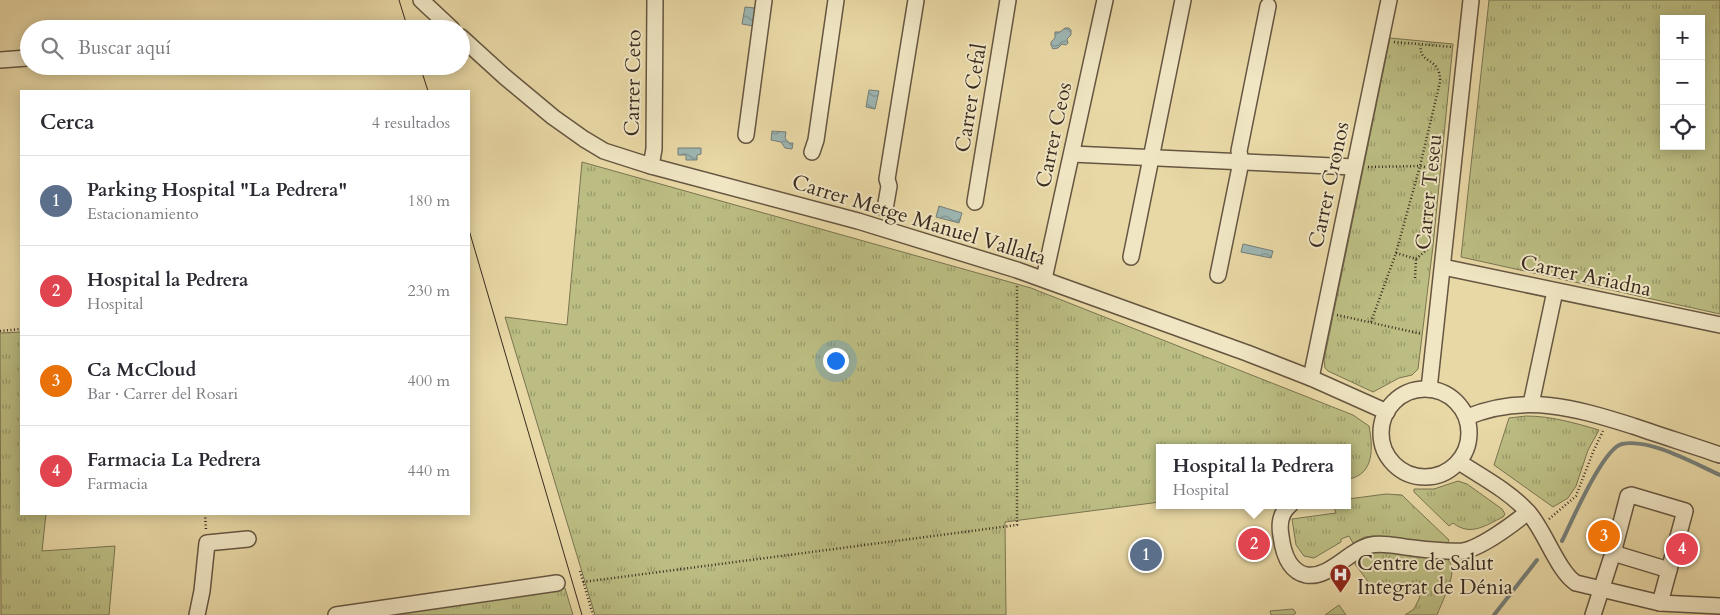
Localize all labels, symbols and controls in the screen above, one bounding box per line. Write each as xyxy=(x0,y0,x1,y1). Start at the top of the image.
map controls xyxy=(1660,15,1705,150)
button: + xyxy=(1660,15,1705,60)
search box xyxy=(20,20,470,75)
street label: Carrer Ceto xyxy=(618,29,648,137)
icon: search xyxy=(38,34,66,62)
text: Buscar aquí xyxy=(78,35,171,61)
street label: Carrer Cefal xyxy=(948,42,994,154)
button: − xyxy=(1660,60,1705,105)
street label: Carrer Ceos xyxy=(1029,80,1079,190)
button: locate xyxy=(1660,105,1705,150)
text: Cerca xyxy=(40,108,94,137)
text: 4 resultados xyxy=(372,112,450,134)
street label: Carrer Cronos xyxy=(1301,119,1357,251)
street label: Carrer Teseu xyxy=(1409,133,1449,251)
street label: Carrer Metge Manuel Vallalta xyxy=(788,167,1050,273)
text: Parking Hospital "La Pedrera" xyxy=(87,177,347,203)
text: 1 xyxy=(52,190,60,212)
text: 180 m xyxy=(408,190,450,212)
text: Estacionamiento xyxy=(87,203,199,225)
street label: Carrer Ariadna xyxy=(1518,248,1654,304)
text: Hospital la Pedrera xyxy=(87,267,249,293)
text: 2 xyxy=(52,280,60,302)
text: 230 m xyxy=(408,280,450,302)
text: Hospital xyxy=(87,293,143,315)
your location xyxy=(823,348,849,374)
text: Ca McCloud xyxy=(87,357,196,383)
text: 3 xyxy=(52,370,60,392)
text: 400 m xyxy=(408,370,450,392)
text: Bar · Carrer del Rosari xyxy=(87,383,238,405)
popup xyxy=(1156,444,1351,509)
text: Farmacia La Pedrera xyxy=(87,447,261,473)
text: Hospital la Pedrera xyxy=(1173,453,1334,479)
text: 4 xyxy=(52,460,60,482)
text: 440 m xyxy=(408,460,450,482)
text: Farmacia xyxy=(87,473,148,495)
text: Hospital xyxy=(1173,479,1229,501)
pin: 3 xyxy=(1588,517,1620,555)
pin: 2 xyxy=(1238,525,1270,563)
pin: 4 xyxy=(1666,530,1698,568)
pin: 1 xyxy=(1130,536,1162,574)
place label: Centre de Salut Integrat de Dénia xyxy=(1357,549,1513,602)
hospital icon: Centre de Salut Integrat de Dénia xyxy=(1329,563,1353,594)

